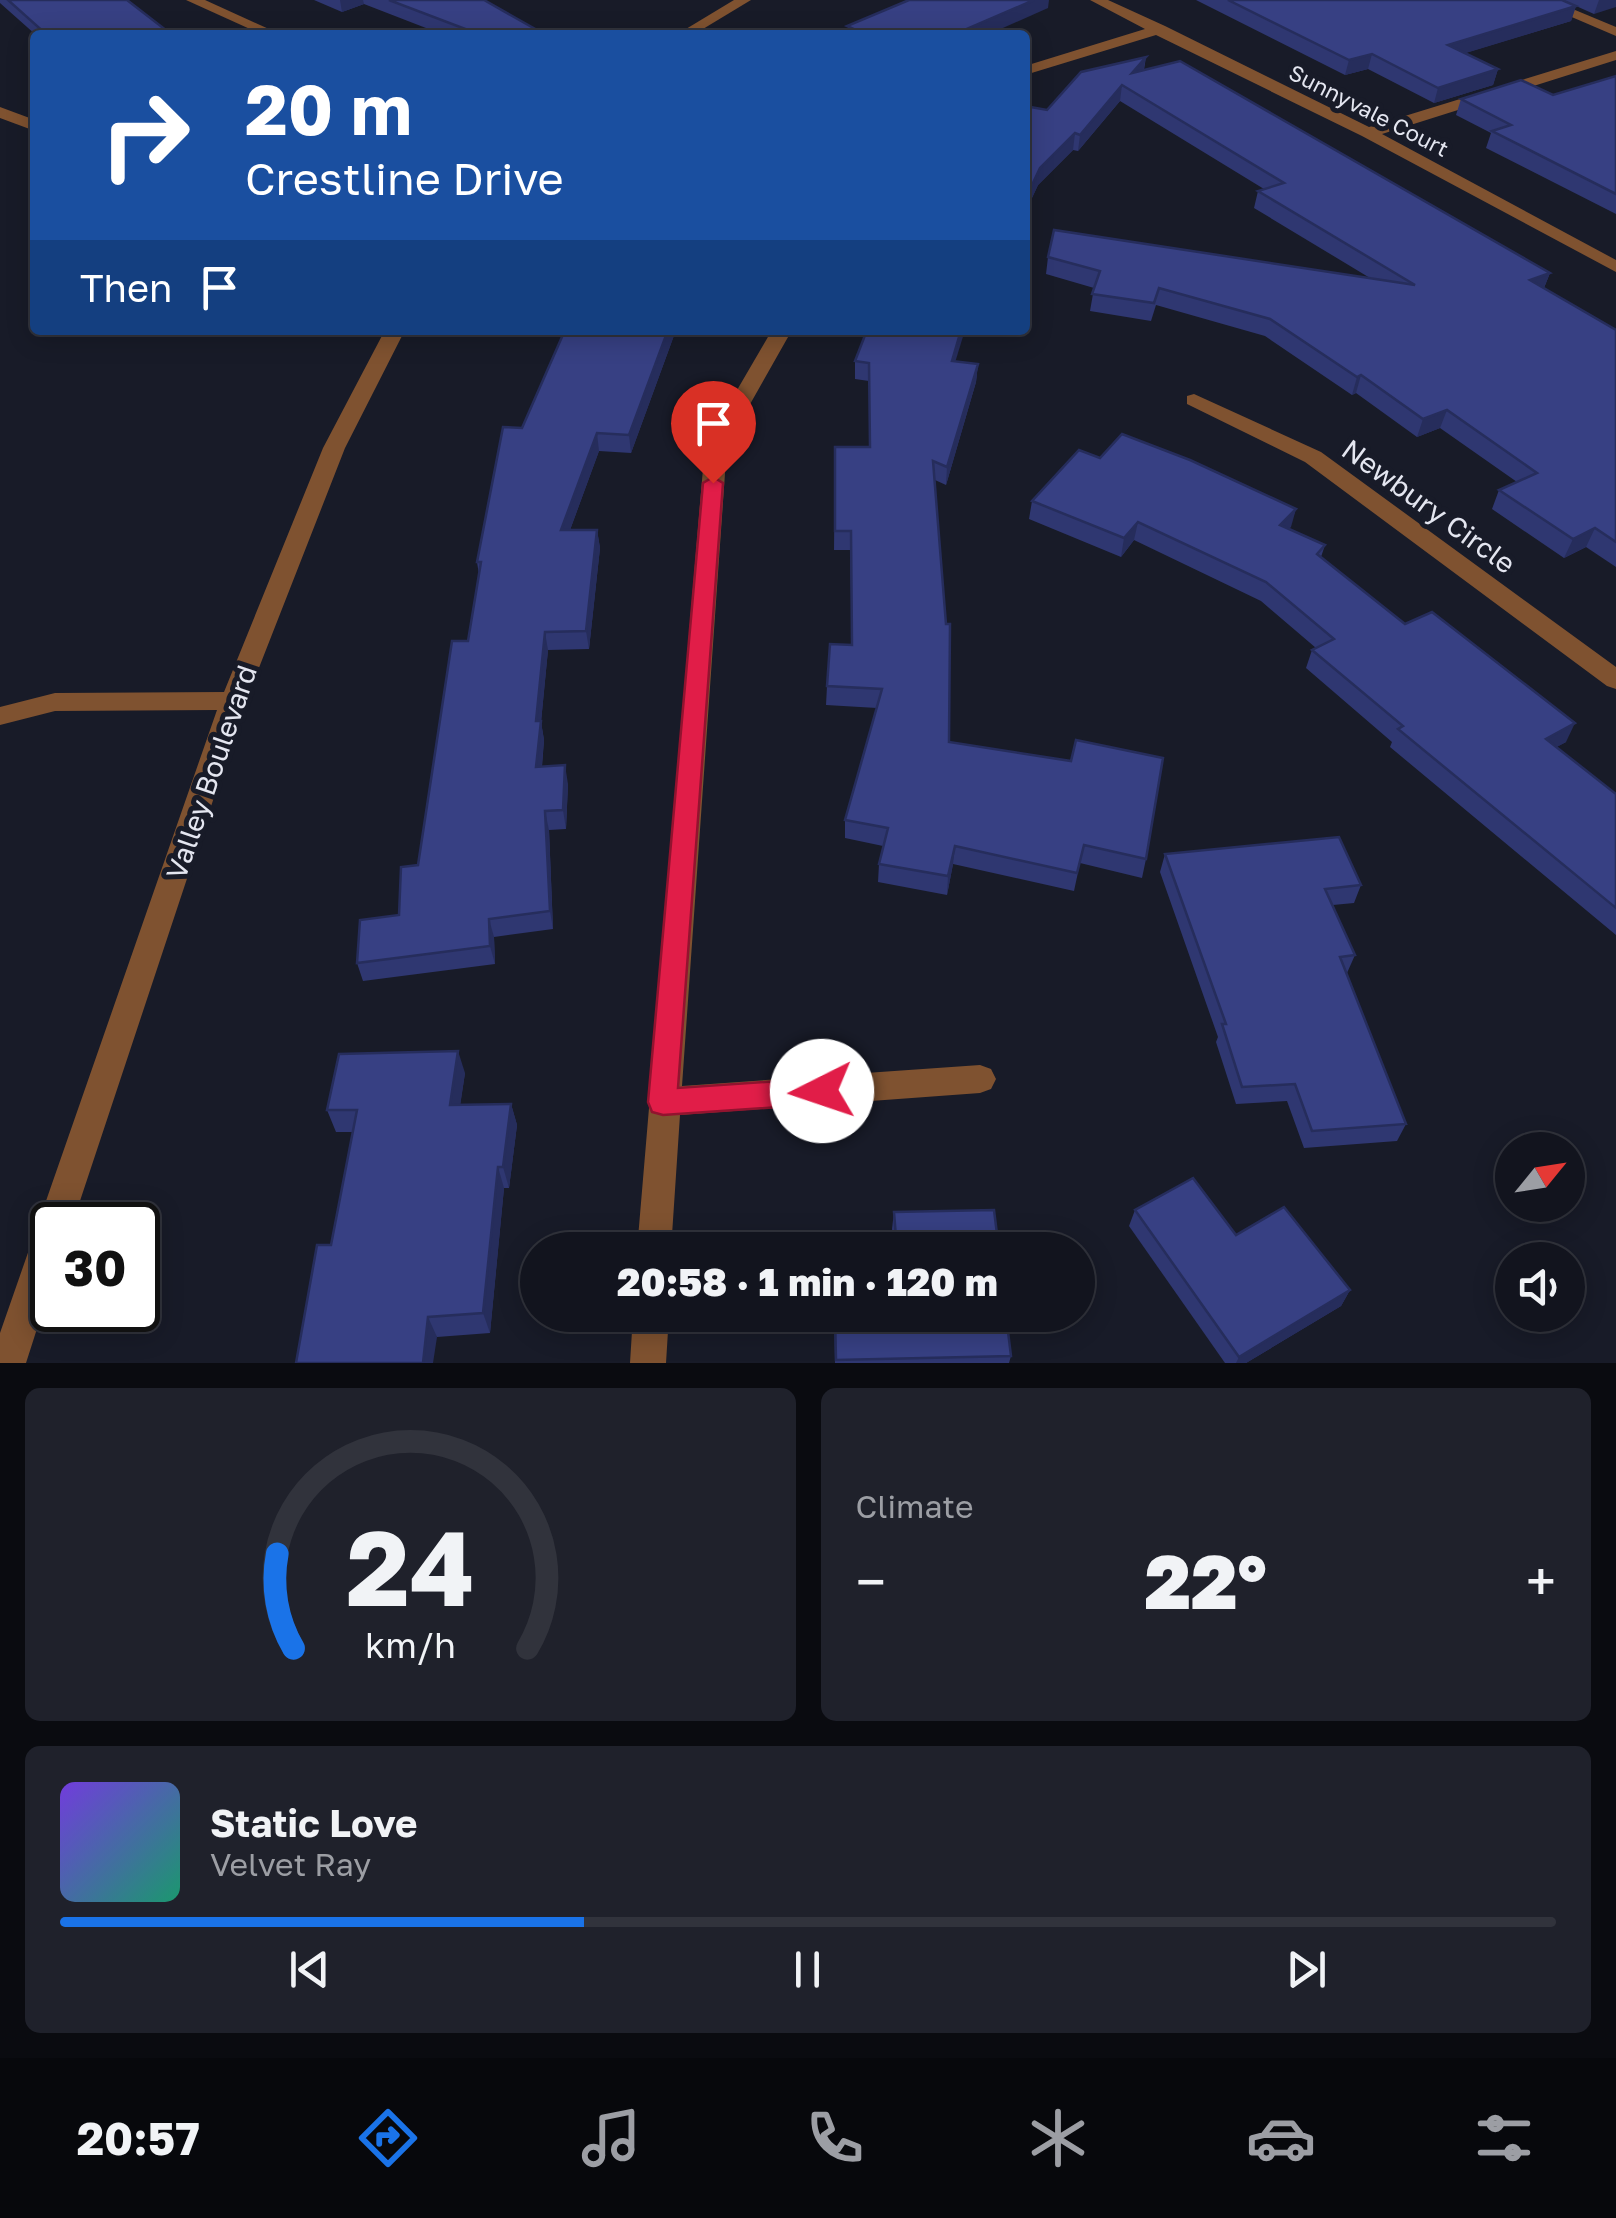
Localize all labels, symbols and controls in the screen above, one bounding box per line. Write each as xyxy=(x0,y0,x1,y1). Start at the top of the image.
street label: Sunnyvale Court xyxy=(1285,58,1453,162)
text: 20 m xyxy=(245,66,412,150)
icon: right xyxy=(80,70,210,200)
text: Crestline Drive xyxy=(245,151,564,205)
icon: arrive xyxy=(192,260,247,315)
text: Then xyxy=(80,265,172,310)
pin xyxy=(671,381,756,484)
icon: arrive xyxy=(686,396,741,451)
street label: Newbury Circle xyxy=(1336,432,1522,580)
street label: Valley Boulevard xyxy=(159,661,263,883)
position arrow xyxy=(770,1039,874,1143)
north arrow xyxy=(1495,1132,1585,1222)
map controls xyxy=(1495,1132,1585,1332)
speed limit sign: 30 xyxy=(30,1202,160,1332)
button: sound xyxy=(1495,1242,1585,1332)
text: 20:58 · 1 min · 120 m xyxy=(617,1259,998,1304)
text: Climate xyxy=(856,1487,974,1525)
text: 24 xyxy=(346,1504,474,1629)
text: 22° xyxy=(1145,1535,1267,1626)
text: − xyxy=(856,1548,886,1614)
text: + xyxy=(1526,1548,1556,1614)
text: km/h xyxy=(365,1623,456,1666)
text: Static Love xyxy=(210,1800,417,1845)
text: Velvet Ray xyxy=(210,1845,371,1883)
icon: previous xyxy=(282,1942,337,1997)
icon: pause xyxy=(780,1942,835,1997)
icon: next xyxy=(1279,1942,1334,1997)
icon: directions xyxy=(353,2103,423,2173)
icon: music xyxy=(576,2103,646,2173)
icon: phone xyxy=(800,2103,870,2173)
icon: climate xyxy=(1023,2103,1093,2173)
icon: car xyxy=(1246,2103,1316,2173)
icon: filters xyxy=(1469,2103,1539,2173)
text: 20:57 xyxy=(77,2111,200,2165)

